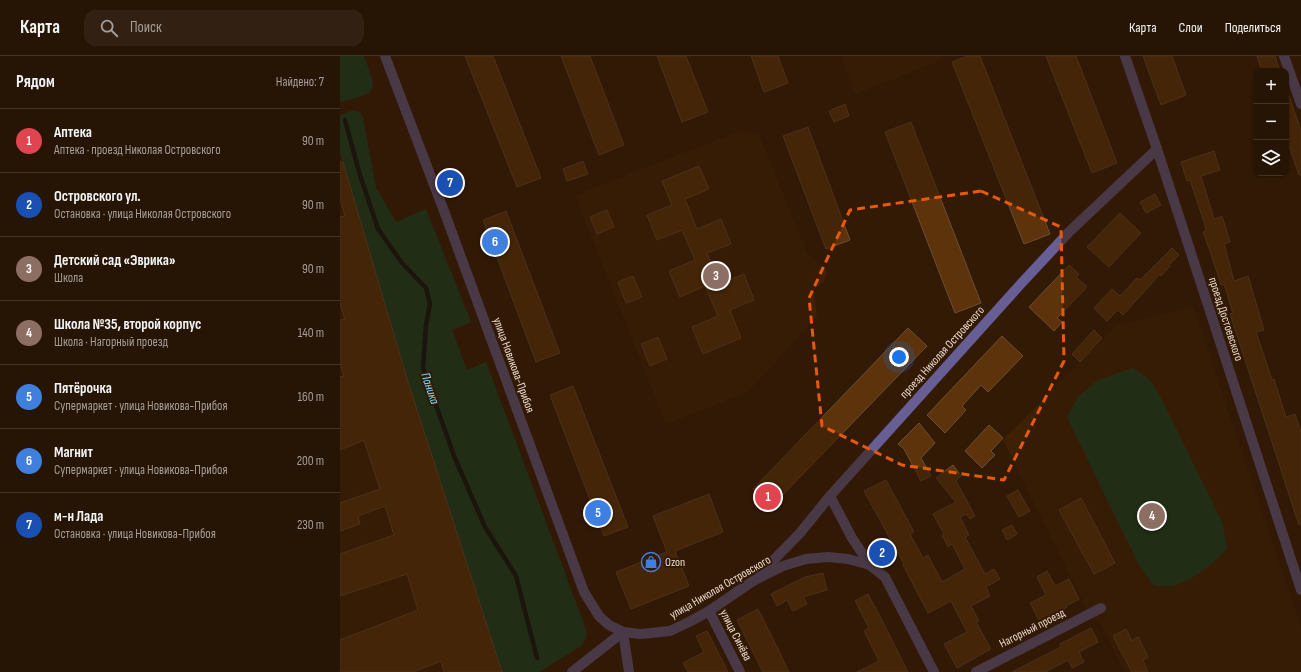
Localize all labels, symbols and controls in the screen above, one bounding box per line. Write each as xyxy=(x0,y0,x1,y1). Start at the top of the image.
search box xyxy=(84,10,364,46)
text: Карта xyxy=(20,16,60,39)
icon: search xyxy=(98,17,120,39)
text: Поиск xyxy=(130,18,162,37)
text: Карта xyxy=(1129,19,1157,36)
text: Слои xyxy=(1179,19,1203,36)
text: Поделиться xyxy=(1225,19,1281,36)
map controls xyxy=(1253,68,1289,176)
button: + xyxy=(1253,68,1289,104)
text: Рядом xyxy=(16,72,55,92)
text: Найдено: 7 xyxy=(276,74,324,90)
button: − xyxy=(1253,104,1289,140)
text: Аптека xyxy=(54,123,92,142)
text: 1 xyxy=(26,133,32,149)
text: 90 m xyxy=(302,133,324,149)
button: layers xyxy=(1253,140,1289,176)
text: Аптека · проезд Николая Островского xyxy=(54,142,221,158)
pin: 7 xyxy=(437,168,463,198)
text: Островского ул. xyxy=(54,187,141,206)
text: 2 xyxy=(26,197,32,213)
text: 90 m xyxy=(302,197,324,213)
text: Остановка · улица Николая Островского xyxy=(54,206,231,222)
pin: 6 xyxy=(482,227,508,257)
text: Детский сад «Эврика» xyxy=(54,251,176,270)
text: 3 xyxy=(26,261,32,277)
text: 90 m xyxy=(302,261,324,277)
pin: 3 xyxy=(703,261,729,291)
text: Школа xyxy=(54,270,83,286)
street label: проезд Достоевского xyxy=(1205,275,1246,363)
street label: проезд Николая Островского xyxy=(897,303,988,402)
text: Школа №35, второй корпус xyxy=(54,315,201,334)
street label: улица Новикова-Прибоя xyxy=(489,316,538,415)
text: 4 xyxy=(26,325,32,341)
text: 140 m xyxy=(298,325,324,341)
text: Школа · Нагорный проезд xyxy=(54,334,168,350)
your location xyxy=(889,347,909,367)
water label: Паника xyxy=(417,370,443,407)
text: Пятёрочка xyxy=(54,379,112,398)
text: 5 xyxy=(26,389,32,405)
text: 160 m xyxy=(298,389,324,405)
text: Супермаркет · улица Новикова-Прибоя xyxy=(54,398,228,414)
text: Магнит xyxy=(54,443,93,462)
text: 6 xyxy=(26,453,32,469)
text: 200 m xyxy=(297,453,324,469)
text: Супермаркет · улица Новикова-Прибоя xyxy=(54,462,228,478)
pin: 1 xyxy=(755,482,781,512)
pin: 5 xyxy=(585,498,611,528)
pin: 4 xyxy=(1139,501,1165,531)
text: м-н Лада xyxy=(54,507,103,526)
text: 7 xyxy=(26,517,32,533)
text: 230 m xyxy=(297,517,324,533)
text: Остановка · улица Новикова-Прибоя xyxy=(54,526,216,542)
pin: 2 xyxy=(869,538,895,568)
shop icon: Ozon xyxy=(640,551,662,573)
street label: улица Николая Островского xyxy=(667,552,773,622)
place label: Ozon xyxy=(665,555,685,570)
street label: Нагорный проезд xyxy=(997,605,1068,651)
street label: улица Синёва xyxy=(716,607,755,664)

